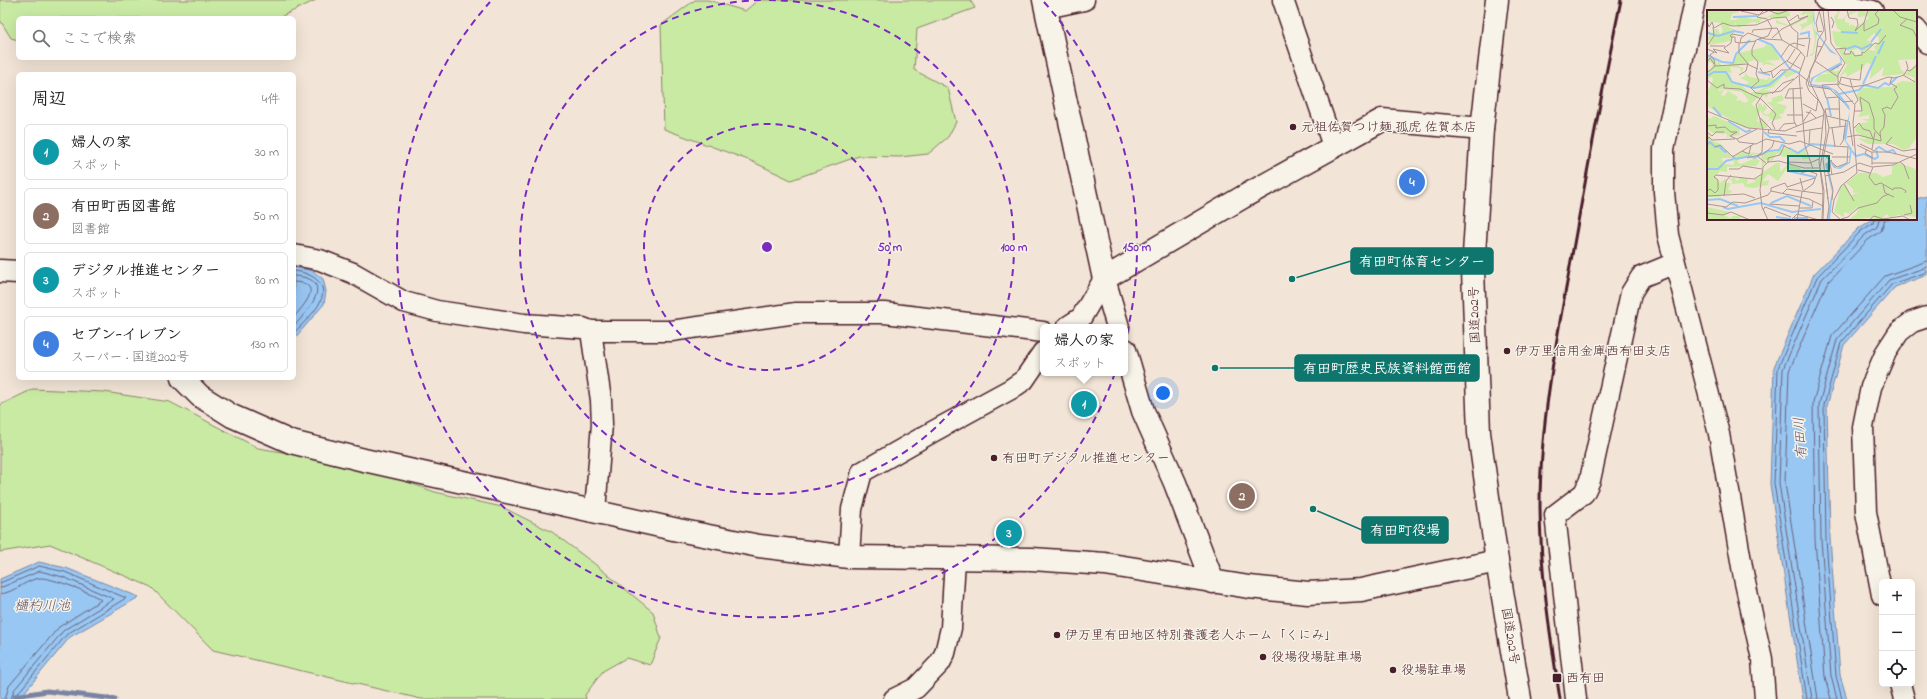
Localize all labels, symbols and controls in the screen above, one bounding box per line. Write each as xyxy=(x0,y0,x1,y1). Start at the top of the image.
inset map xyxy=(1707,10,1917,220)
search box xyxy=(16,16,296,60)
icon: search xyxy=(30,27,52,49)
text: ここで検索 xyxy=(62,28,137,50)
text: 周辺 xyxy=(32,87,66,112)
text: 4件 xyxy=(262,90,280,109)
place label: 元祖佐賀つけ麺 孤虎 佐賀本店 xyxy=(1301,118,1477,137)
marker: 元祖佐賀つけ麺 孤虎 佐賀本店 xyxy=(1288,122,1298,132)
text: 婦人の家 xyxy=(71,132,131,154)
text: 1 xyxy=(44,143,48,162)
text: 30 m xyxy=(255,143,279,162)
text: スポット xyxy=(71,156,123,175)
pin: 4 xyxy=(1399,167,1425,197)
text: 有田町西図書館 xyxy=(71,196,176,218)
text: 2 xyxy=(43,207,49,226)
text: 50 m xyxy=(253,207,279,226)
text: 図書館 xyxy=(71,220,110,239)
text: 50 m xyxy=(878,239,903,257)
text: 100 m xyxy=(1001,239,1028,257)
text: 150 m xyxy=(1123,239,1152,257)
centre of rings xyxy=(760,240,774,254)
callout: 有田町体育センター xyxy=(1351,248,1493,274)
text: 有田町体育センター xyxy=(1359,252,1485,273)
text: デジタル推進センター xyxy=(71,260,220,282)
text: 3 xyxy=(43,271,49,290)
text: 80 m xyxy=(255,271,279,290)
text: スポット xyxy=(71,284,123,303)
street label: 国道202号 xyxy=(1465,286,1485,344)
text: セブン-イレブン xyxy=(71,324,182,346)
popup xyxy=(1040,324,1128,376)
text: 婦人の家 xyxy=(1054,330,1114,352)
text: 4 xyxy=(43,335,49,354)
text: 130 m xyxy=(251,335,279,354)
place label: 伊万里信用金庫西有田支店 xyxy=(1515,342,1671,361)
marker: 伊万里信用金庫西有田支店 xyxy=(1502,346,1512,356)
text: スーパー · 国道202号 xyxy=(71,348,189,367)
text: スポット xyxy=(1054,354,1106,373)
callout: 有田町歴史民族資料館西館 xyxy=(1295,355,1479,381)
text: 有田町歴史民族資料館西館 xyxy=(1303,359,1471,380)
your location xyxy=(1153,383,1173,403)
pin: 1 xyxy=(1071,389,1097,419)
water label: 有田川 xyxy=(1789,416,1813,460)
place label: 有田町デジタル推進センター xyxy=(1002,449,1170,468)
marker: 有田町デジタル推進センター xyxy=(989,453,999,463)
pin: 2 xyxy=(1229,481,1255,511)
callout: 有田町役場 xyxy=(1362,517,1448,543)
pin: 3 xyxy=(996,518,1022,548)
text: 有田町役場 xyxy=(1370,521,1440,542)
map controls xyxy=(1879,579,1915,687)
button: + xyxy=(1879,579,1915,615)
water label: 樋杓川池 xyxy=(14,596,71,617)
street label: 国道202号 xyxy=(1496,606,1524,666)
button: − xyxy=(1879,615,1915,651)
place label: 伊万里有田地区特別養護老人ホーム「くにみ」 xyxy=(1065,626,1337,645)
marker: 伊万里有田地区特別養護老人ホーム「くにみ」 xyxy=(1052,630,1062,640)
place label: 役場役場駐車場 xyxy=(1271,648,1362,667)
button: locate xyxy=(1879,651,1915,687)
marker: 役場役場駐車場 xyxy=(1258,652,1268,662)
place label: 役場駐車場 xyxy=(1401,661,1466,680)
marker: 役場駐車場 xyxy=(1388,665,1398,675)
place label: 西有田 xyxy=(1566,669,1605,688)
marker: 西有田 xyxy=(1551,672,1563,684)

